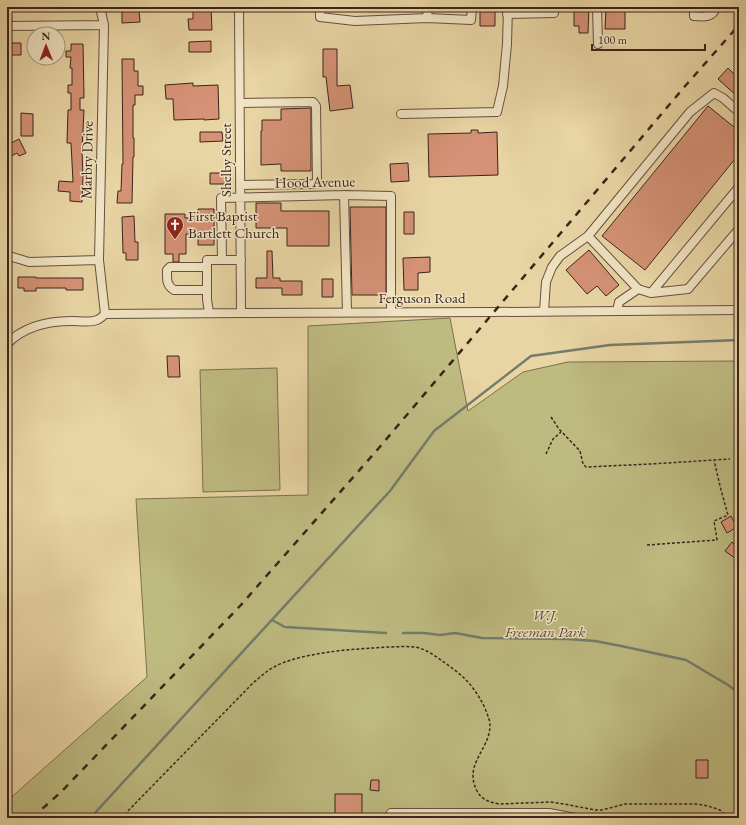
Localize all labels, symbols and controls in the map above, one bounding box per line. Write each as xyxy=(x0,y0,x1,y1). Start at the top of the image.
north arrow xyxy=(26,26,66,66)
scale bar xyxy=(592,26,705,52)
text: N xyxy=(41,29,50,43)
text: 100 m xyxy=(598,32,628,48)
street label: Marbry Drive xyxy=(76,120,97,199)
street label: Shelby Street xyxy=(216,123,235,197)
street label: Hood Avenue xyxy=(275,171,356,192)
place label: First Baptist Bartlett Church xyxy=(188,206,280,242)
church icon: First Baptist Bartlett Church xyxy=(165,215,185,240)
street label: Ferguson Road xyxy=(378,288,466,307)
park label: W.J. Freeman Park xyxy=(504,605,586,641)

